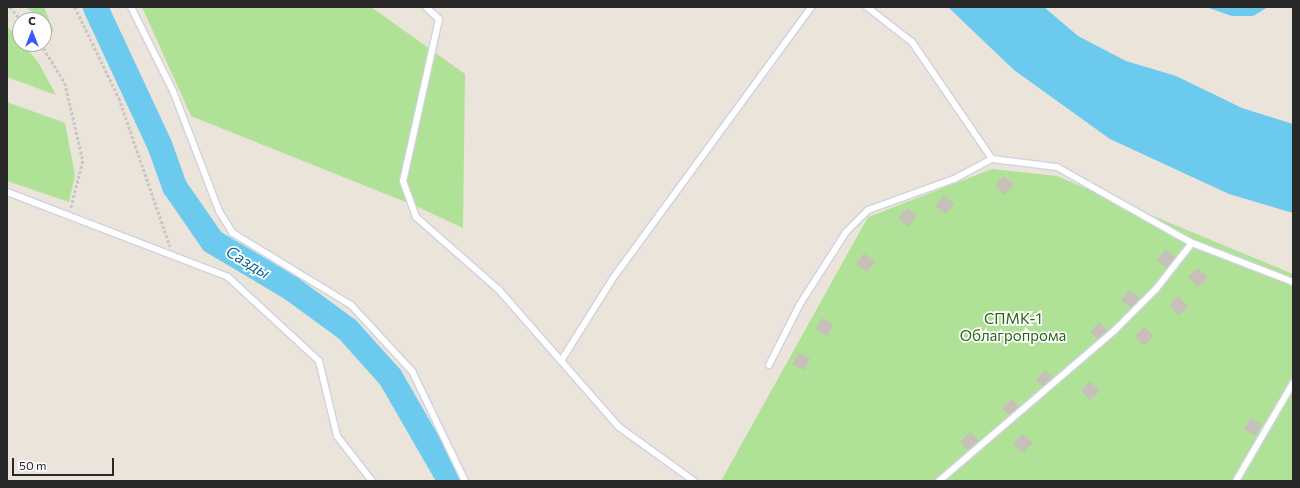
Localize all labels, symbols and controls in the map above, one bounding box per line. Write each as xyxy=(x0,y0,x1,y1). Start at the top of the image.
north arrow xyxy=(12,12,52,52)
text: С xyxy=(28,14,36,27)
water label: Сазды xyxy=(223,241,273,283)
park label: СПМК-1 Облагропрома xyxy=(960,309,1066,344)
scale bar xyxy=(14,450,116,476)
text: 50 m xyxy=(19,458,47,472)

